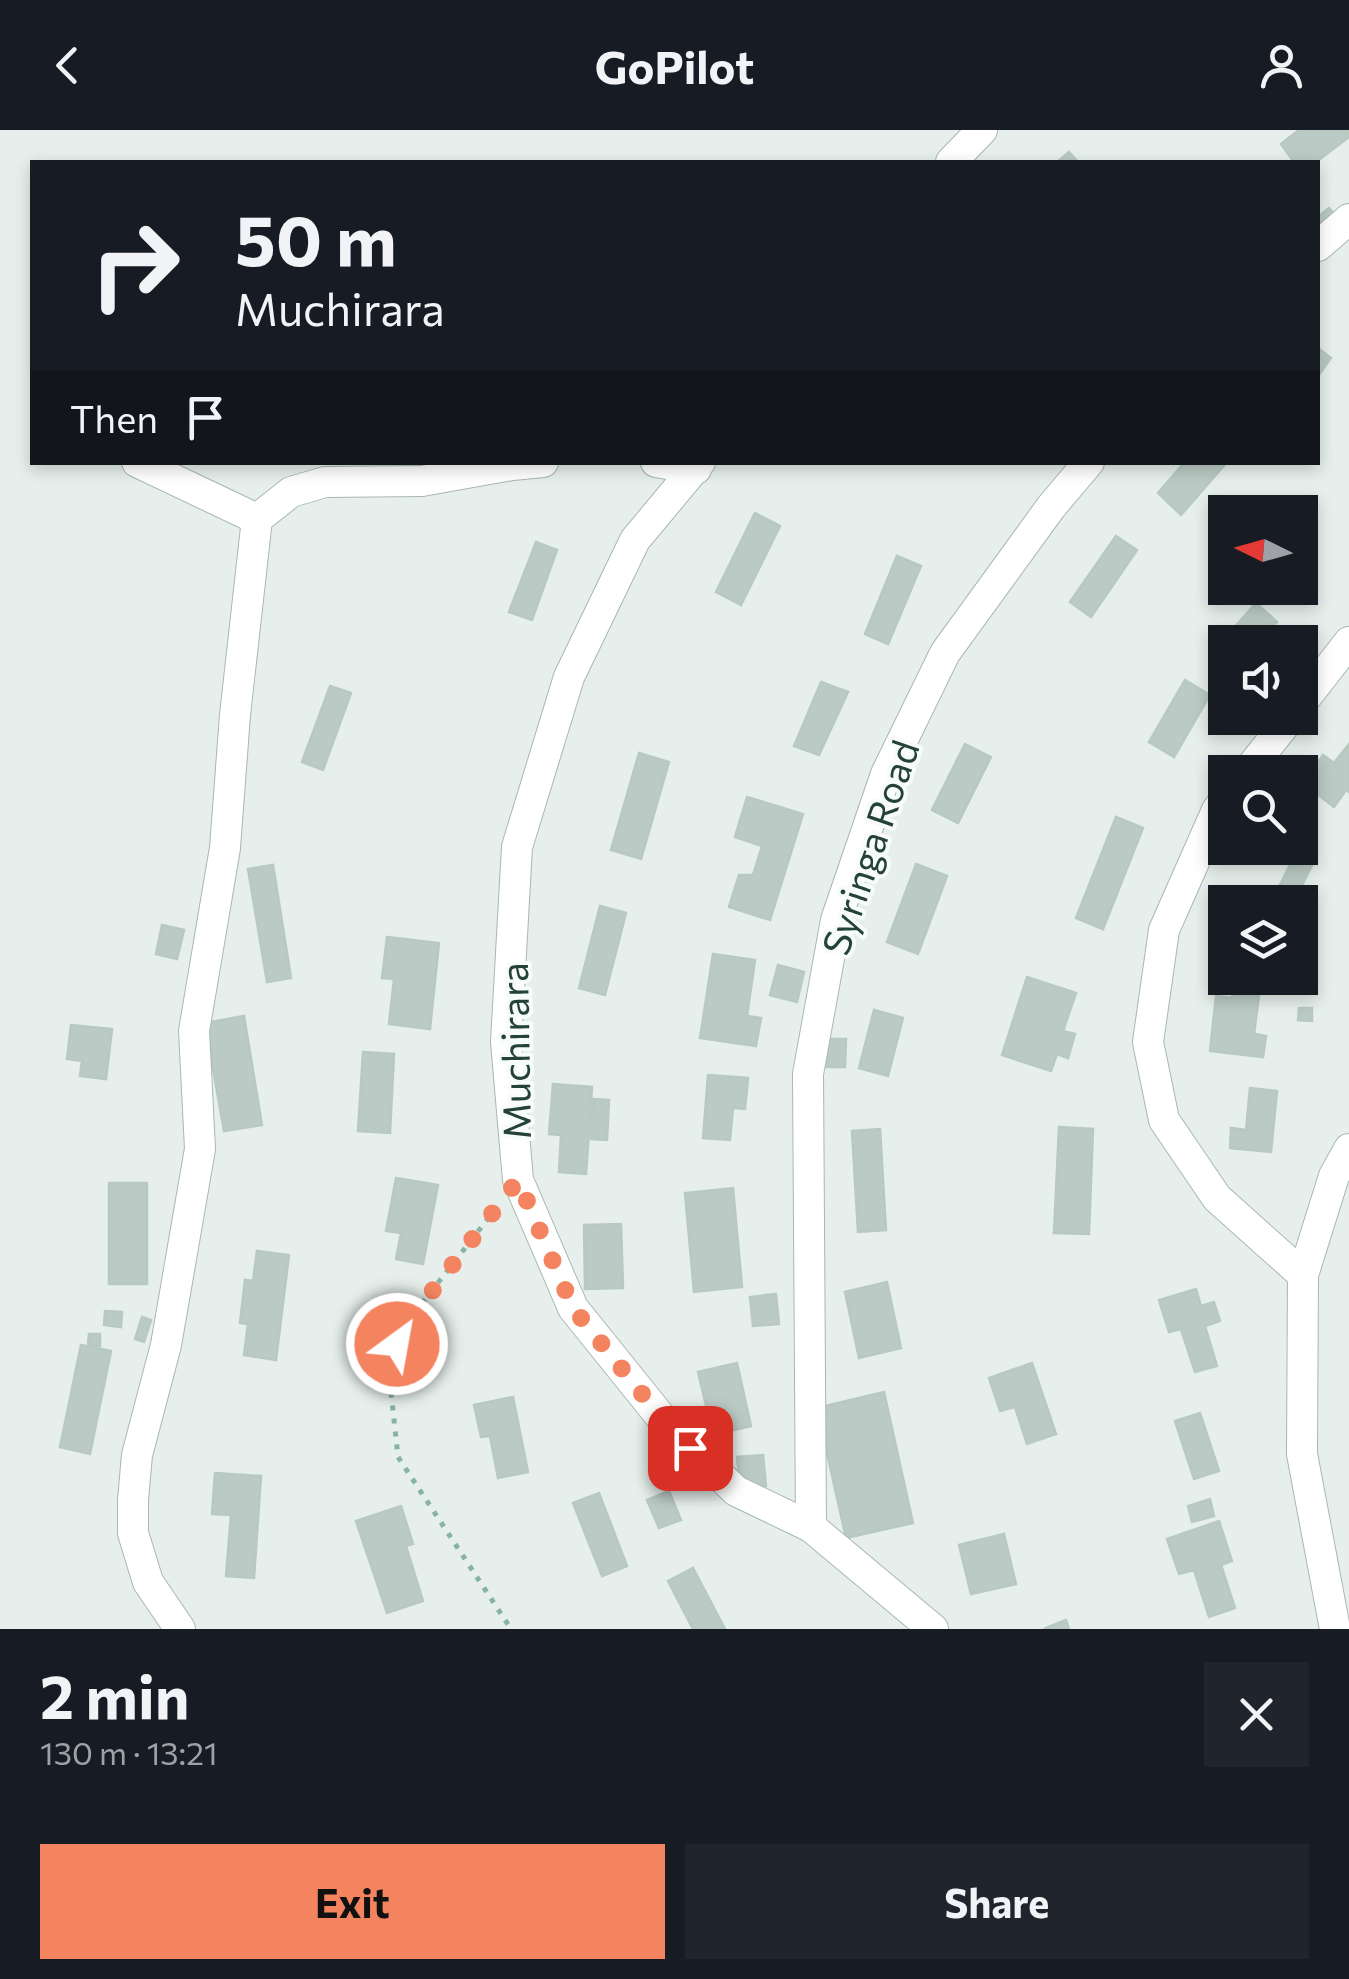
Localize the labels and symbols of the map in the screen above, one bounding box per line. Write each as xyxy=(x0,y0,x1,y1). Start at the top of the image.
north arrow xyxy=(1208,495,1318,605)
street label: Syringa Road xyxy=(810,733,928,961)
street label: Muchirara xyxy=(489,962,539,1140)
position arrow xyxy=(345,1292,449,1396)
pin xyxy=(648,1406,733,1491)

